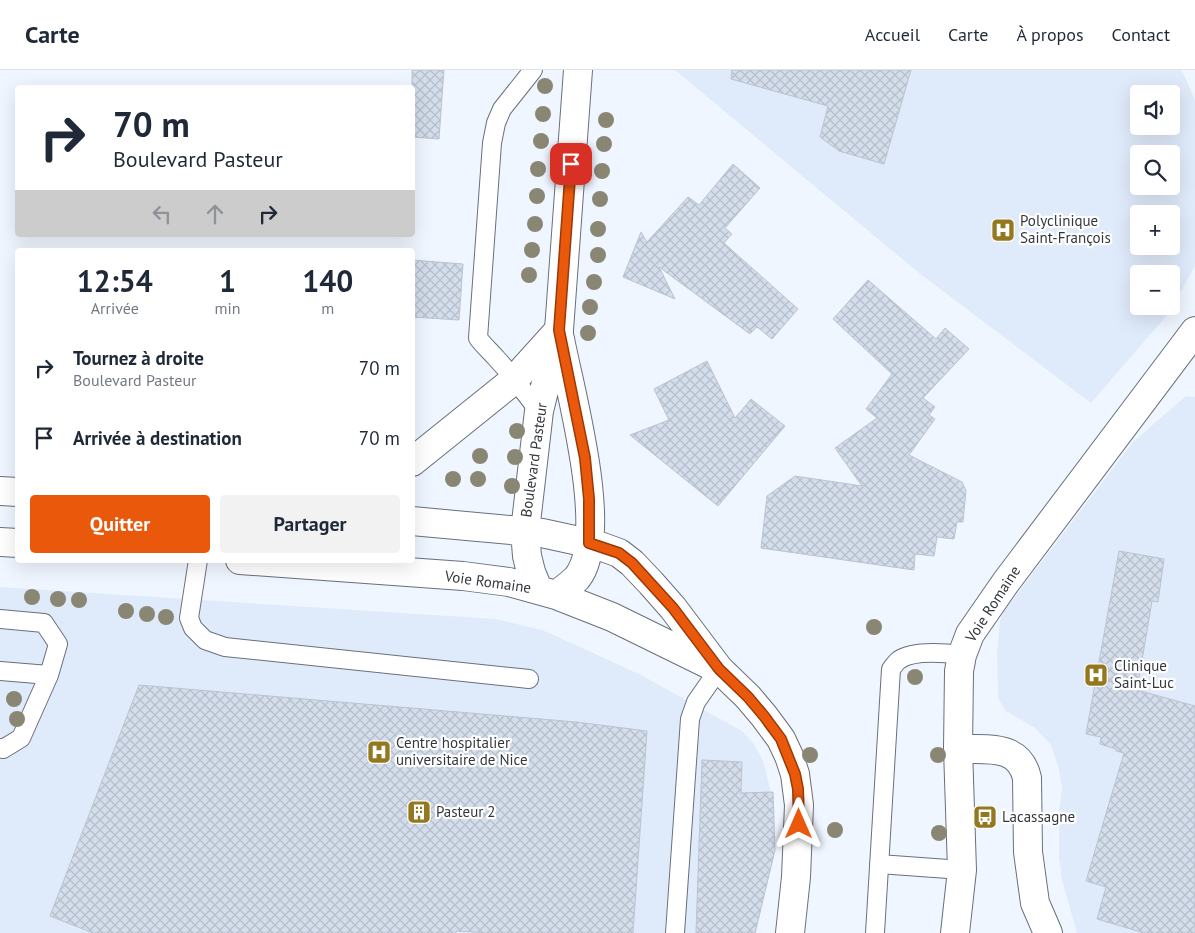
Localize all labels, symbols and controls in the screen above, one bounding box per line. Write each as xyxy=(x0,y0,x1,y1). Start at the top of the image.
text: Carte xyxy=(25,19,80,50)
text: Accueil xyxy=(865,23,920,46)
text: Carte xyxy=(948,23,989,46)
text: À propos xyxy=(1017,23,1084,46)
text: Contact xyxy=(1112,23,1170,46)
map controls xyxy=(1130,85,1180,315)
button: sound xyxy=(1130,85,1180,135)
text: 70 m xyxy=(113,101,190,147)
icon: right xyxy=(30,105,95,170)
pin xyxy=(550,143,592,185)
text: Boulevard Pasteur xyxy=(113,145,283,173)
button: search xyxy=(1130,145,1180,195)
icon: arrive xyxy=(557,150,585,178)
icon: left xyxy=(148,200,176,228)
icon: ahead xyxy=(201,200,229,228)
icon: right xyxy=(254,200,282,228)
button: + xyxy=(1130,205,1180,255)
place label: Polyclinique Saint-François xyxy=(1020,211,1111,247)
hospital icon: Polyclinique Saint-François xyxy=(990,217,1016,243)
text: 12:54 xyxy=(77,261,153,300)
text: 1 xyxy=(219,261,236,300)
text: 140 xyxy=(302,261,353,300)
button: − xyxy=(1130,265,1180,315)
text: Arrivée xyxy=(91,298,139,318)
text: min xyxy=(215,298,241,318)
text: m xyxy=(321,298,334,318)
text: Tournez à droite xyxy=(73,346,204,370)
icon: right xyxy=(30,354,58,382)
text: 70 m xyxy=(359,356,400,380)
text: Boulevard Pasteur xyxy=(73,370,196,390)
street label: Boulevard Pasteur xyxy=(516,401,551,519)
icon: arrive xyxy=(30,424,58,452)
text: Arrivée à destination xyxy=(73,426,242,450)
text: 70 m xyxy=(359,426,400,450)
button: Quitter xyxy=(30,495,210,553)
button: Partager xyxy=(220,495,400,553)
street label: Voie Romaine xyxy=(960,562,1024,646)
street label: Voie Romaine xyxy=(443,566,532,597)
place label: Clinique Saint-Luc xyxy=(1114,656,1174,692)
hospital icon: Clinique Saint-Luc xyxy=(1083,662,1109,688)
place label: Centre hospitalier universitaire de Nice xyxy=(396,733,528,769)
hospital icon: Centre hospitalier universitaire de Nice xyxy=(366,739,392,765)
position arrow xyxy=(772,797,824,849)
building icon: Pasteur 2 xyxy=(406,799,432,825)
place label: Pasteur 2 xyxy=(436,802,496,821)
bus stop icon: Lacassagne xyxy=(972,804,998,830)
place label: Lacassagne xyxy=(1002,807,1075,826)

